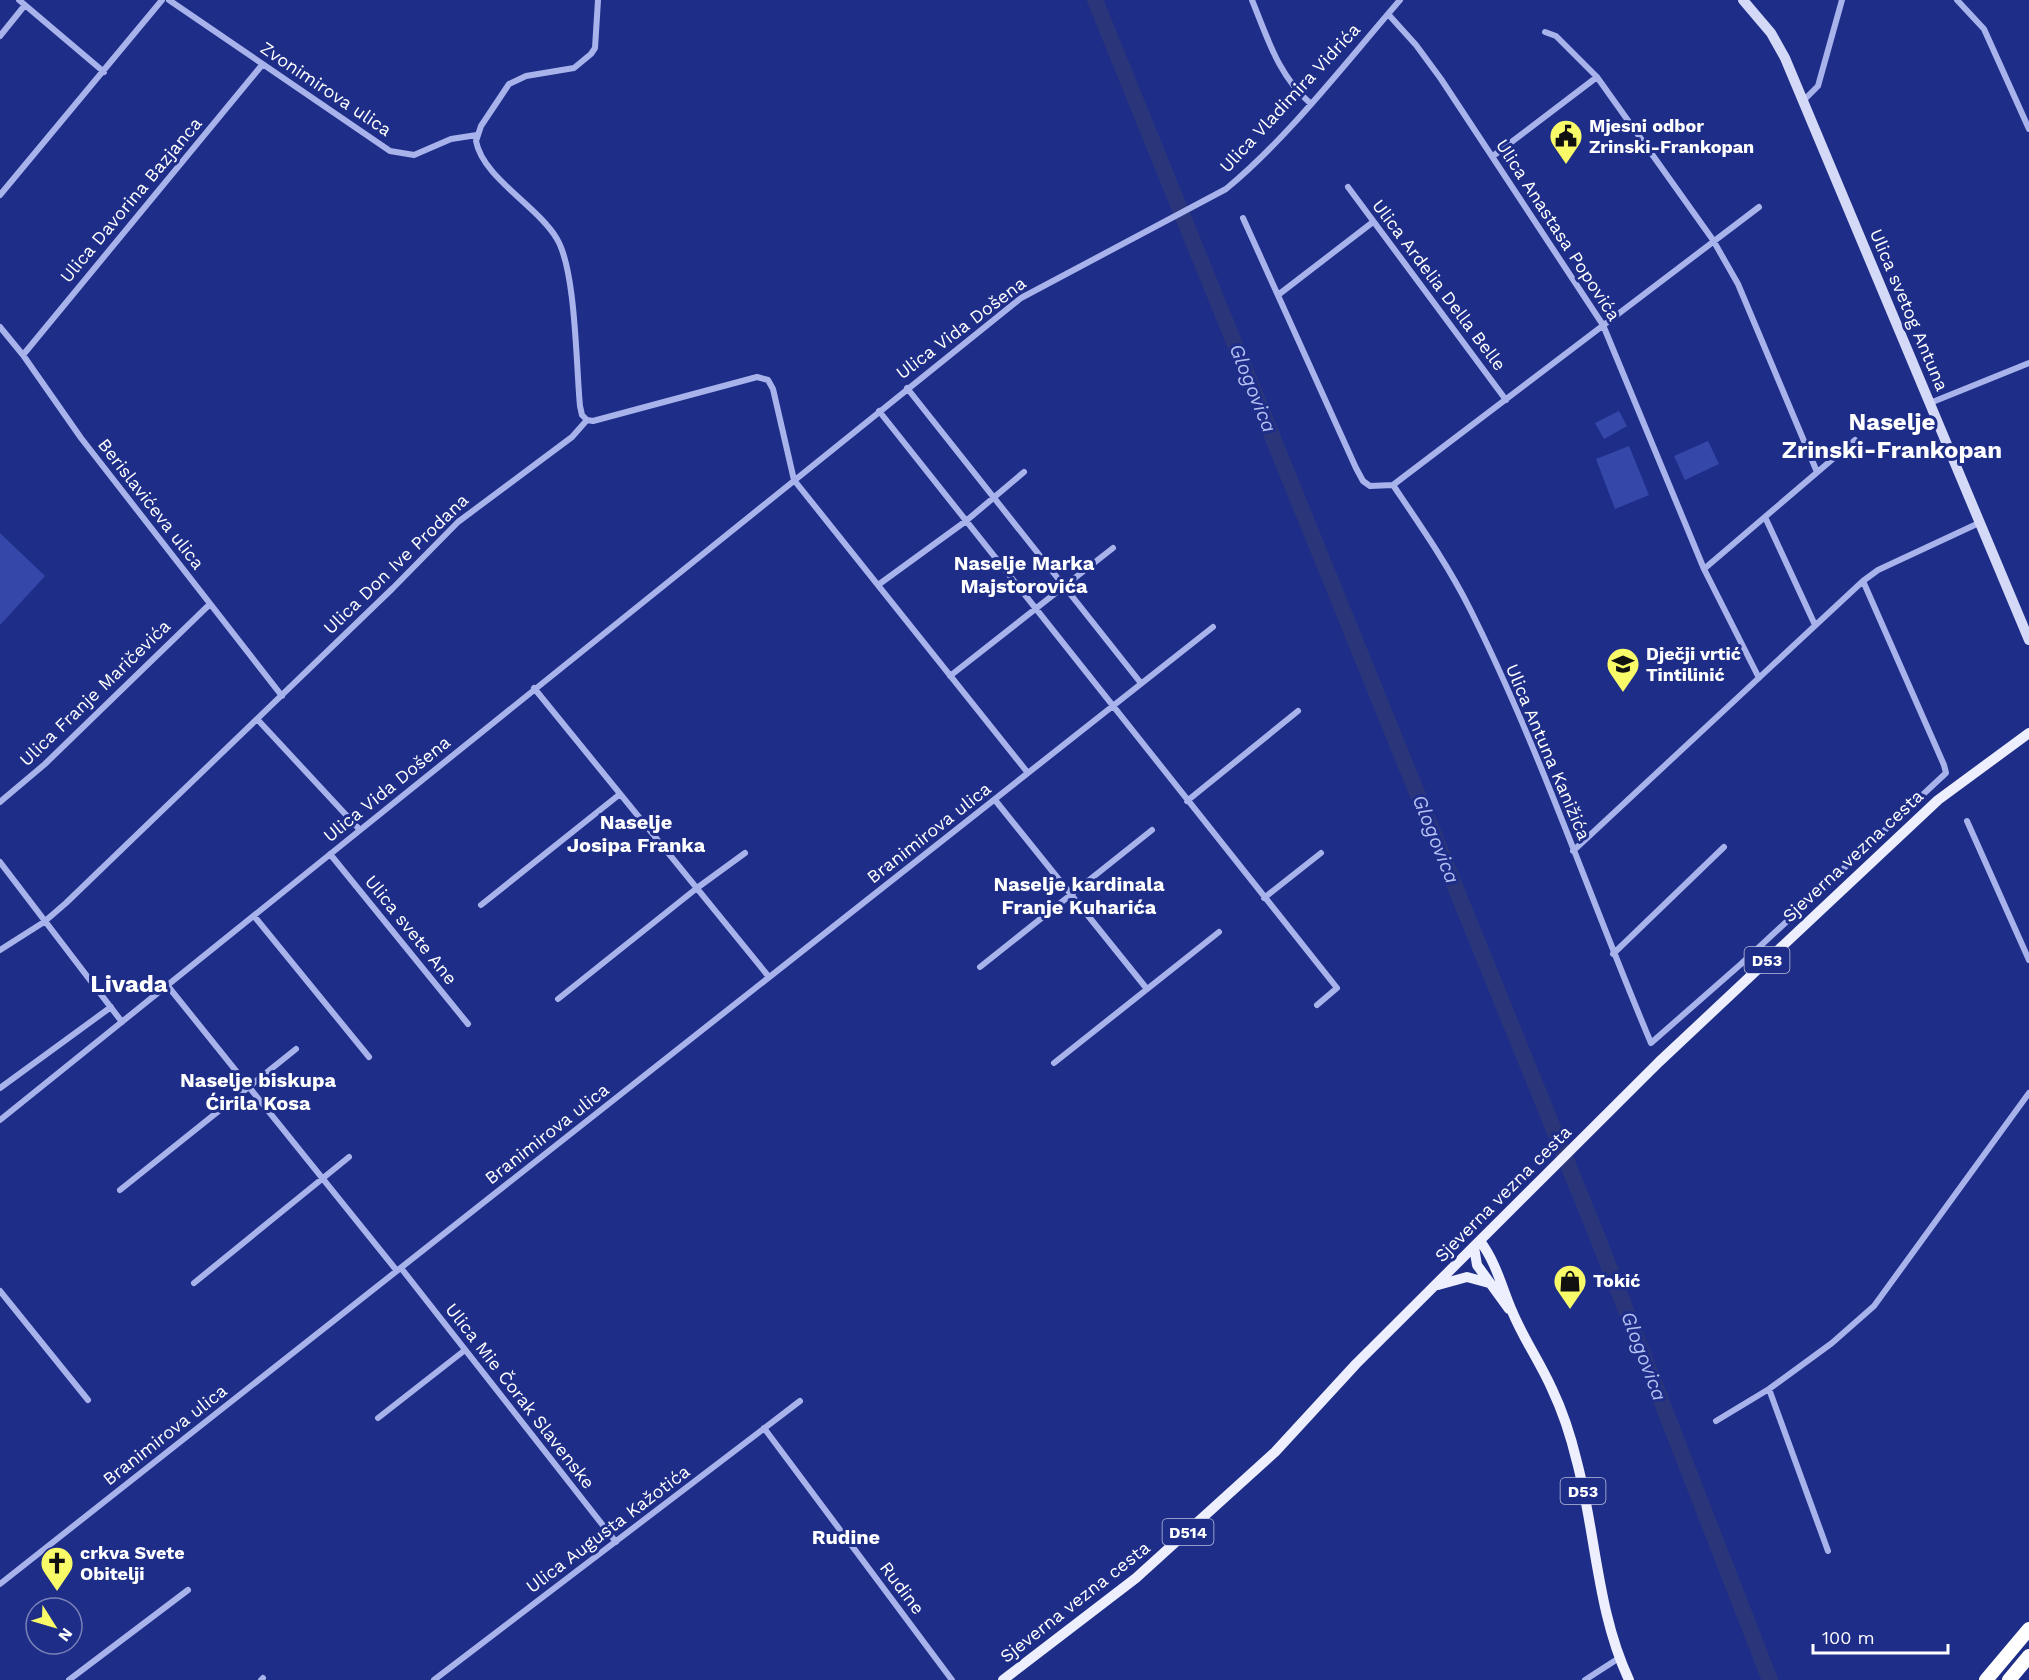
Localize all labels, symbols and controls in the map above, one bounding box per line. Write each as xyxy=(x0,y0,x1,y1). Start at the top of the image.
street label: Ulica Vladimira Vidrića xyxy=(1215,19,1364,177)
street label: Zvonimirova ulica xyxy=(257,37,396,140)
street label: Ulica Davorina Bazjanca xyxy=(55,113,206,287)
place label: Mjesni odbor Zrinski-Frankopan xyxy=(1589,115,1754,157)
public building icon: Mjesni odbor Zrinski-Frankopan xyxy=(1548,118,1584,165)
street label: Ulica Anastasa Popovića xyxy=(1492,135,1625,324)
street label: Ulica Ardelia Della Belle xyxy=(1368,195,1511,374)
street label: Ulica svetog Antuna xyxy=(1866,226,1953,394)
street label: Ulica Vida Došena xyxy=(892,272,1030,383)
water label: Glogovica xyxy=(1224,340,1282,436)
district label: Naselje Zrinski-Frankopan xyxy=(1782,408,2002,464)
street label: Berislavićeva ulica xyxy=(94,434,209,573)
street label: Ulica Don Ive Prodana xyxy=(319,489,472,638)
district label: Naselje Marka Majstorovića xyxy=(954,551,1095,598)
street label: Ulica Franje Maričevića xyxy=(15,615,174,770)
place label: Dječji vrtić Tintilinić xyxy=(1646,643,1741,685)
school or university icon: Dječji vrtić Tintilinić xyxy=(1605,646,1641,693)
street label: Ulica Antuna Kanižića xyxy=(1502,661,1595,843)
street label: Ulica Vida Došena xyxy=(319,731,454,846)
street label: Branimirova ulica xyxy=(863,778,995,888)
street label: Sjeverna vezna cesta xyxy=(1778,785,1927,926)
water label: Glogovica xyxy=(1407,791,1465,887)
district label: Naselje Josipa Franka xyxy=(567,810,706,857)
street label: Ulica svete Ane xyxy=(361,871,462,989)
district label: Naselje kardinala Franje Kuharića xyxy=(993,872,1165,919)
road number: D53 xyxy=(1744,947,1790,973)
district label: Livada xyxy=(90,970,168,998)
district label: Naselje biskupa Ćirila Kosa xyxy=(180,1068,336,1115)
street label: Branimirova ulica xyxy=(481,1079,613,1189)
street label: Sjeverna vezna cesta xyxy=(1430,1121,1575,1266)
shop icon: Tokić xyxy=(1552,1263,1588,1310)
place label: Tokić xyxy=(1593,1270,1641,1291)
street label: Ulica Mie Čorak Slavenske xyxy=(441,1299,599,1493)
water label: Glogovica xyxy=(1616,1308,1672,1404)
street label: Branimirova ulica xyxy=(99,1380,231,1490)
street label: Ulica Augusta Kažotića xyxy=(522,1460,694,1597)
road number: D53 xyxy=(1560,1478,1606,1504)
road number: D514 xyxy=(1162,1519,1214,1545)
district label: Rudine xyxy=(812,1525,880,1549)
street label: Sjeverna vezna cesta xyxy=(996,1537,1154,1667)
place label: crkva Svete Obitelji xyxy=(80,1542,185,1584)
church icon: crkva Svete Obitelji xyxy=(39,1545,75,1592)
street label: Rudine xyxy=(876,1557,929,1618)
north arrow xyxy=(24,1596,84,1656)
scale bar xyxy=(1813,1617,1948,1655)
text: N xyxy=(54,1624,77,1645)
text: 100 m xyxy=(1822,1627,1875,1648)

